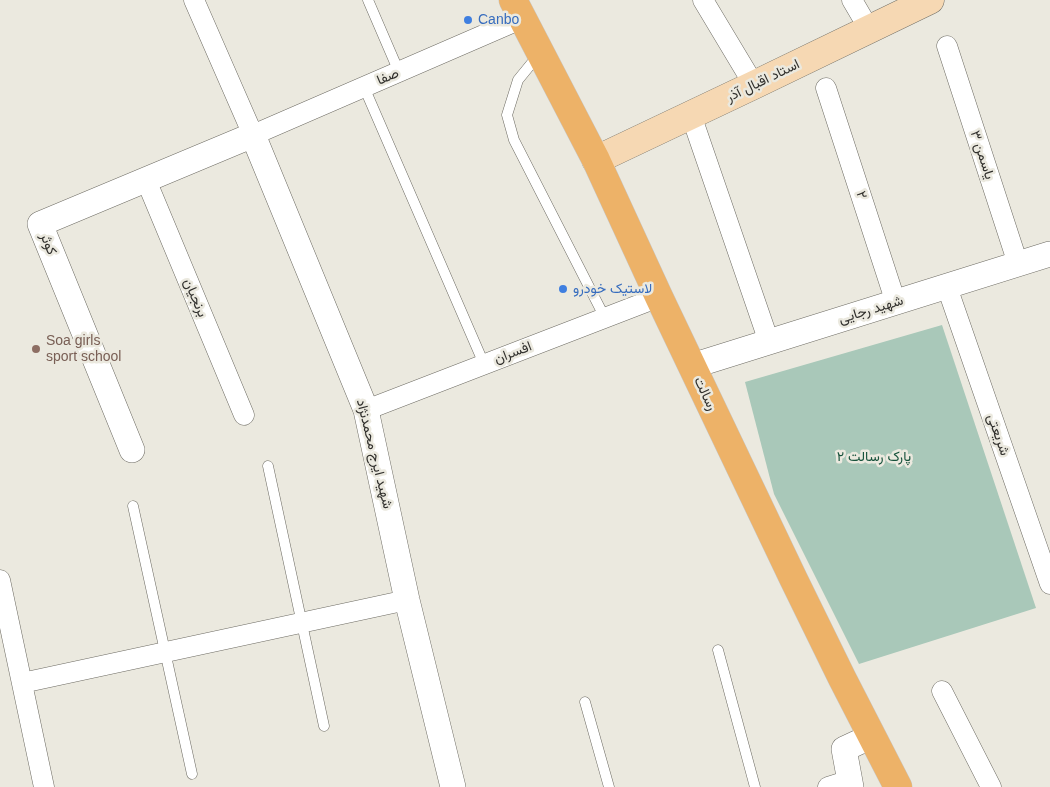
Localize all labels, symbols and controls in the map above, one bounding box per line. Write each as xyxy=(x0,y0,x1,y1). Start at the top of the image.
place label: Canbo xyxy=(478,12,519,28)
marker: Canbo xyxy=(462,14,474,26)
street label: استاد اقبال آذر xyxy=(724,56,802,106)
street label: صفا xyxy=(374,65,402,89)
street label: یاسمن ۳ xyxy=(966,128,998,182)
street label: ۲ xyxy=(852,189,870,201)
street label: کوثر xyxy=(36,231,60,257)
street label: برنجیان xyxy=(179,276,211,320)
place label: لاستیک خودرو xyxy=(573,281,652,297)
marker: لاستیک خودرو xyxy=(557,283,569,295)
street label: شهید رجایی xyxy=(837,292,905,328)
place label: Soa girls sport school xyxy=(46,333,121,366)
street label: افسران xyxy=(492,338,534,368)
marker: Soa girls sport school xyxy=(30,343,42,355)
street label: رسالت xyxy=(690,374,720,414)
street label: شهید ایرج محمدنژاد xyxy=(352,397,396,511)
street label: شریعتی xyxy=(983,412,1013,458)
park label: پارک رسالت ۲ xyxy=(837,449,911,465)

